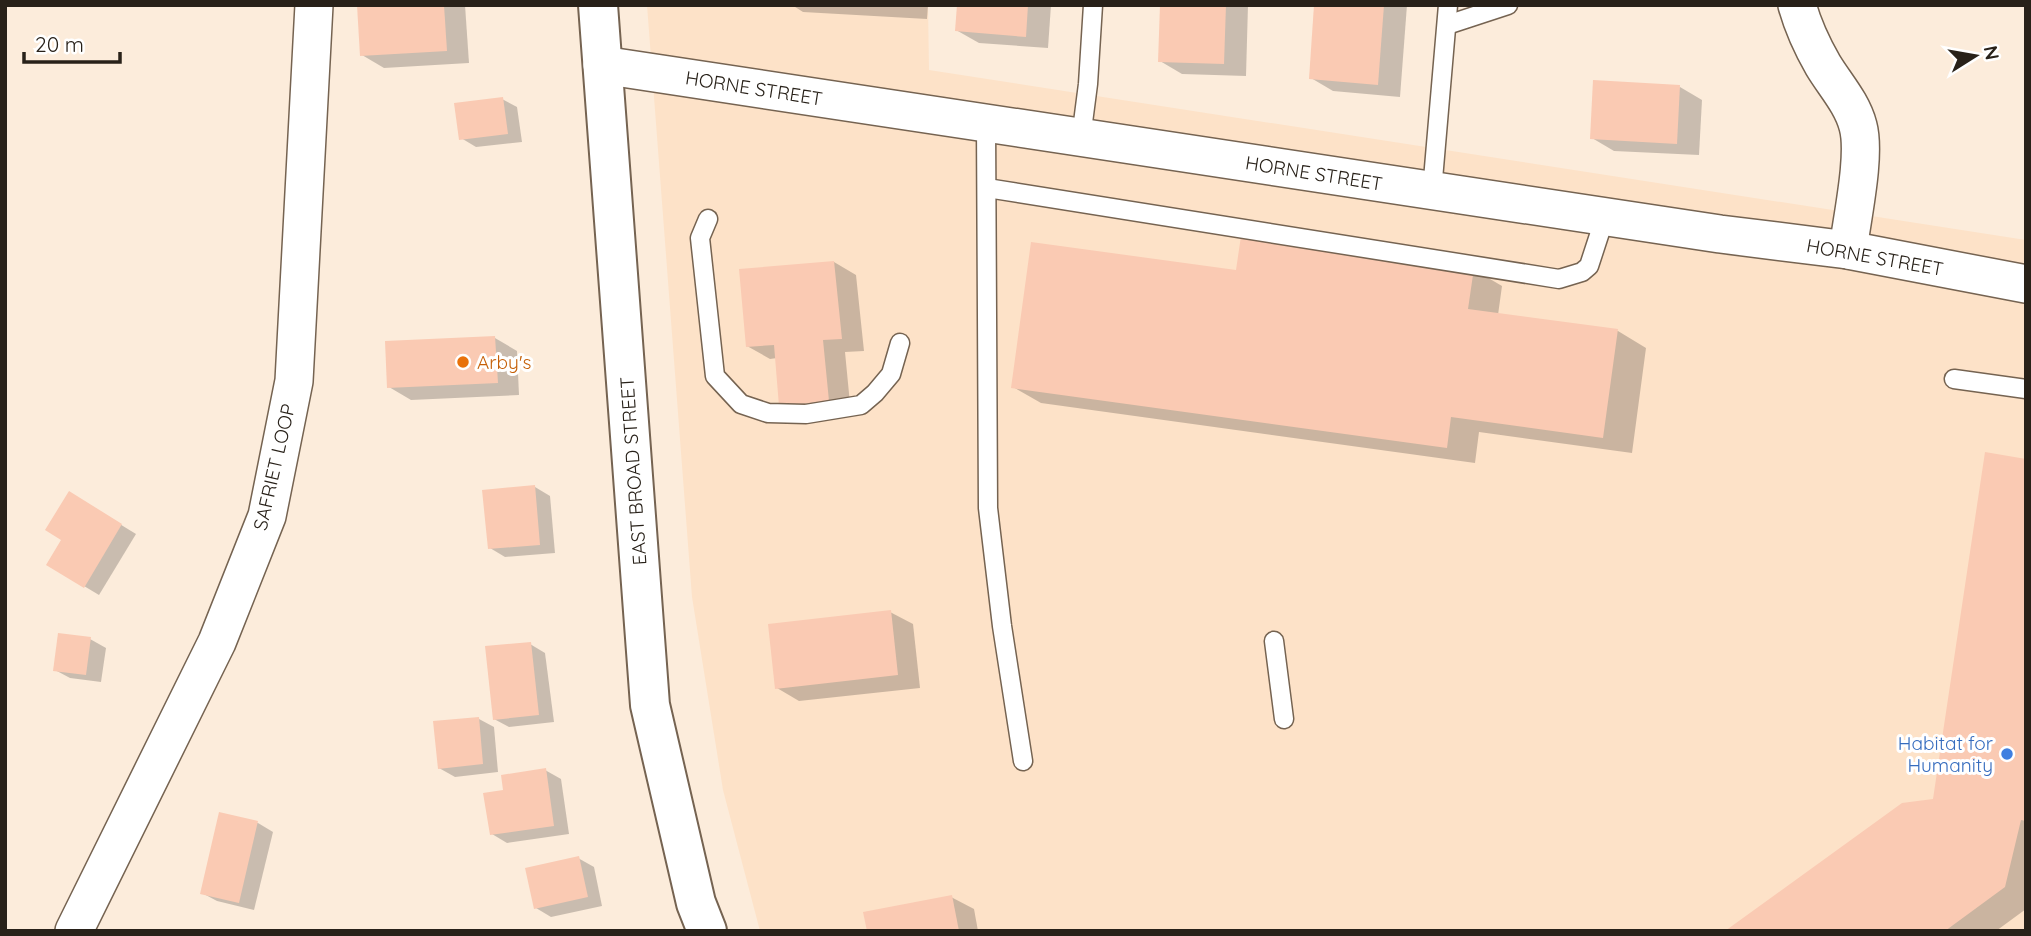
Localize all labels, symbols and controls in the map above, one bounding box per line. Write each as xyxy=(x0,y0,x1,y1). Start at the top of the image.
scale bar xyxy=(24,21,121,65)
north arrow xyxy=(1940,21,2010,91)
text: 20 m xyxy=(35,31,84,57)
text: N xyxy=(1979,44,2005,62)
street label: HORNE STREET xyxy=(684,65,824,111)
street label: HORNE STREET xyxy=(1244,150,1384,196)
street label: HORNE STREET xyxy=(1805,233,1945,281)
place label: Arby's xyxy=(477,350,532,374)
marker: Arby's xyxy=(455,354,471,370)
street label: EAST BROAD STREET xyxy=(614,376,652,566)
street label: SAFRIET LOOP xyxy=(248,401,300,533)
place label: Habitat for Humanity xyxy=(1898,731,1994,777)
marker: Habitat for Humanity xyxy=(1999,746,2015,762)

